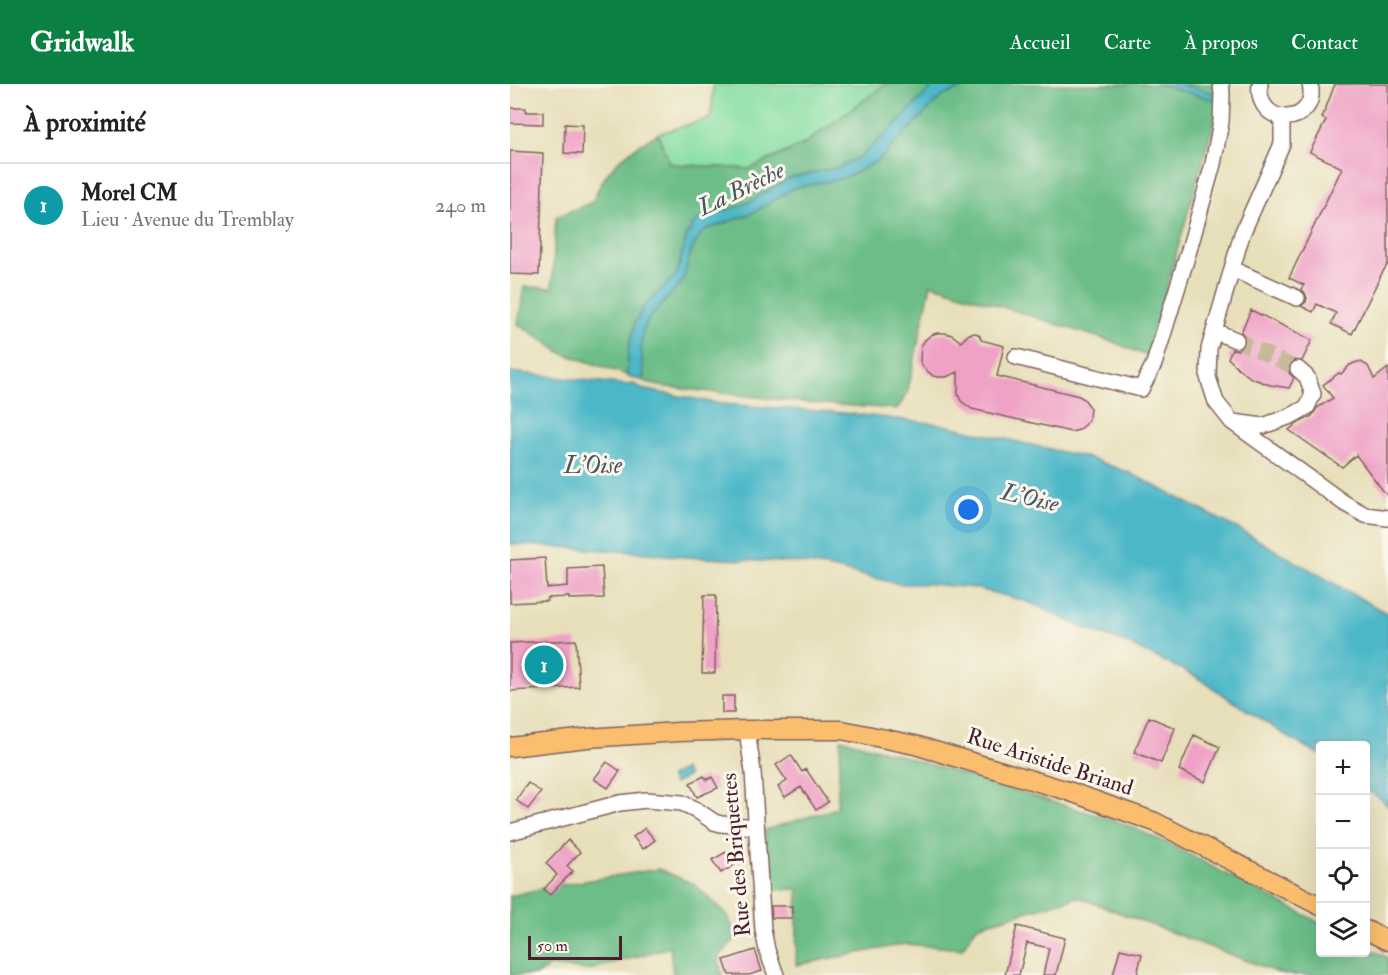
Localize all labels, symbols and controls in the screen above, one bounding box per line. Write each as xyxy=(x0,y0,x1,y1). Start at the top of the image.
text: Gridwalk xyxy=(30,25,134,60)
text: Accueil xyxy=(1010,29,1071,56)
text: Carte xyxy=(1104,29,1151,56)
text: À propos xyxy=(1184,29,1258,56)
text: Contact xyxy=(1291,29,1358,56)
text: À proximité xyxy=(24,107,146,139)
water label: La Brèche xyxy=(692,154,790,224)
text: Morel CM xyxy=(81,179,177,207)
text: 1 xyxy=(40,193,47,218)
text: 240 m xyxy=(435,193,486,218)
text: Lieu · Avenue du Tremblay xyxy=(81,207,294,232)
water label: L’Oise xyxy=(563,450,623,481)
water label: L'Oise xyxy=(997,476,1063,520)
your location xyxy=(954,495,983,524)
pin: 1 xyxy=(525,642,564,688)
street label: Rue Aristide Briand xyxy=(963,722,1137,802)
map controls xyxy=(1316,741,1370,957)
button: + xyxy=(1316,741,1370,795)
street label: Rue des Briquettes xyxy=(715,772,757,938)
button: − xyxy=(1316,795,1370,849)
button: locate xyxy=(1316,849,1370,903)
button: layers xyxy=(1316,903,1370,957)
scale bar xyxy=(528,933,622,960)
text: 50 m xyxy=(537,936,568,956)

